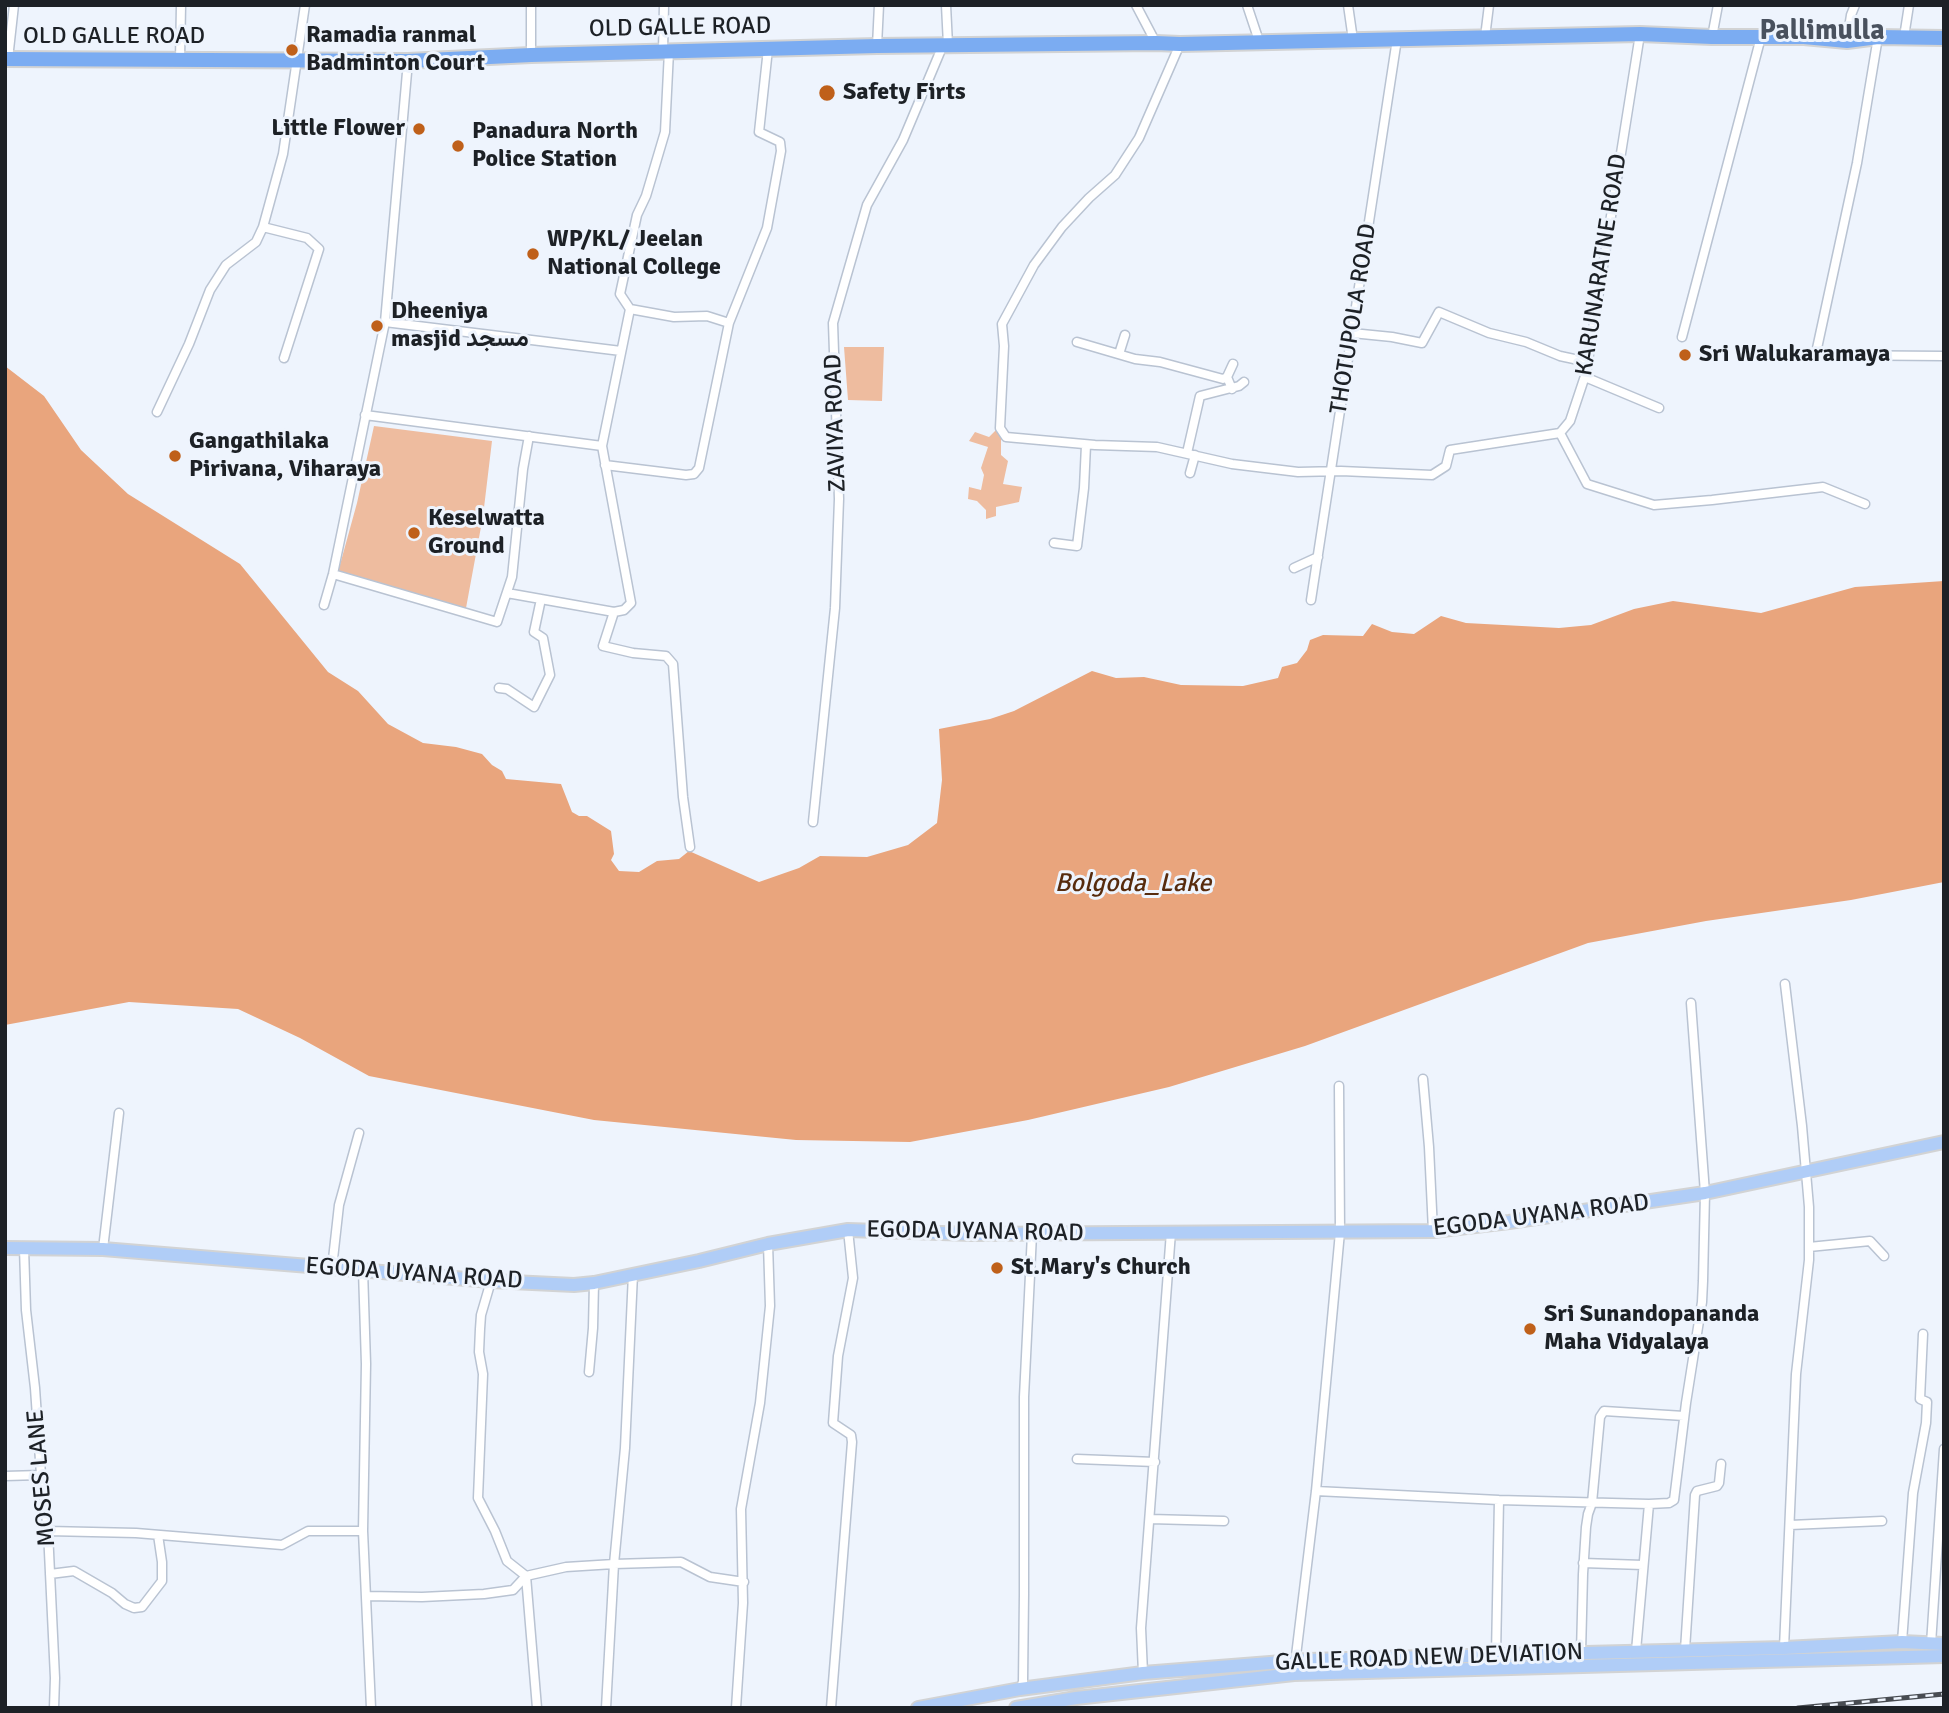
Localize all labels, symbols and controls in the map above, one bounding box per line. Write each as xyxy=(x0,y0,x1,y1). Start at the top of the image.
street label: OLD GALLE ROAD xyxy=(589,12,771,44)
district label: Pallimulla xyxy=(1759,15,1885,49)
place label: Ramadia ranmal Badminton Court xyxy=(306,22,485,78)
street label: OLD GALLE ROAD xyxy=(23,23,205,51)
marker: Ramadia ranmal Badminton Court xyxy=(284,42,300,58)
place label: Safety Firts xyxy=(843,79,966,107)
marker: Safety Firts xyxy=(817,83,837,103)
place label: Little Flower xyxy=(271,115,405,143)
place label: Panadura North Police Station xyxy=(472,118,638,174)
marker: Little Flower xyxy=(411,121,427,137)
marker: Panadura North Police Station xyxy=(450,138,466,154)
street label: KARUNARATNE ROAD xyxy=(1570,152,1634,378)
street label: THOTUPOLA ROAD xyxy=(1325,222,1383,416)
place label: WP/KL/ Jeelan National College xyxy=(547,226,721,282)
marker: WP/KL/ Jeelan National College xyxy=(525,246,541,262)
place label: Dheeniya masjid مسجد xyxy=(391,298,529,354)
marker: Dheeniya masjid مسجد xyxy=(369,318,385,334)
place label: Sri Walukaramaya xyxy=(1699,341,1890,369)
marker: Sri Walukaramaya xyxy=(1677,347,1693,363)
street label: ZAVIYA ROAD xyxy=(819,353,853,493)
place label: Gangathilaka Pirivana, Viharaya xyxy=(189,428,381,484)
marker: Gangathilaka Pirivana, Viharaya xyxy=(167,448,183,464)
place label: Keselwatta Ground xyxy=(428,505,545,561)
marker: Keselwatta Ground xyxy=(406,525,422,541)
water label: Bolgoda_Lake xyxy=(1055,868,1211,900)
street label: EGODA UYANA ROAD xyxy=(1431,1188,1651,1244)
street label: EGODA UYANA ROAD xyxy=(866,1216,1084,1248)
street label: EGODA UYANA ROAD xyxy=(305,1252,523,1296)
place label: St.Mary's Church xyxy=(1011,1254,1191,1282)
marker: St.Mary's Church xyxy=(989,1260,1005,1276)
place label: Sri Sunandopananda Maha Vidyalaya xyxy=(1544,1301,1759,1357)
marker: Sri Sunandopananda Maha Vidyalaya xyxy=(1522,1321,1538,1337)
street label: MOSES LANE xyxy=(22,1408,62,1548)
street label: GALLE ROAD NEW DEVIATION xyxy=(1274,1638,1584,1678)

